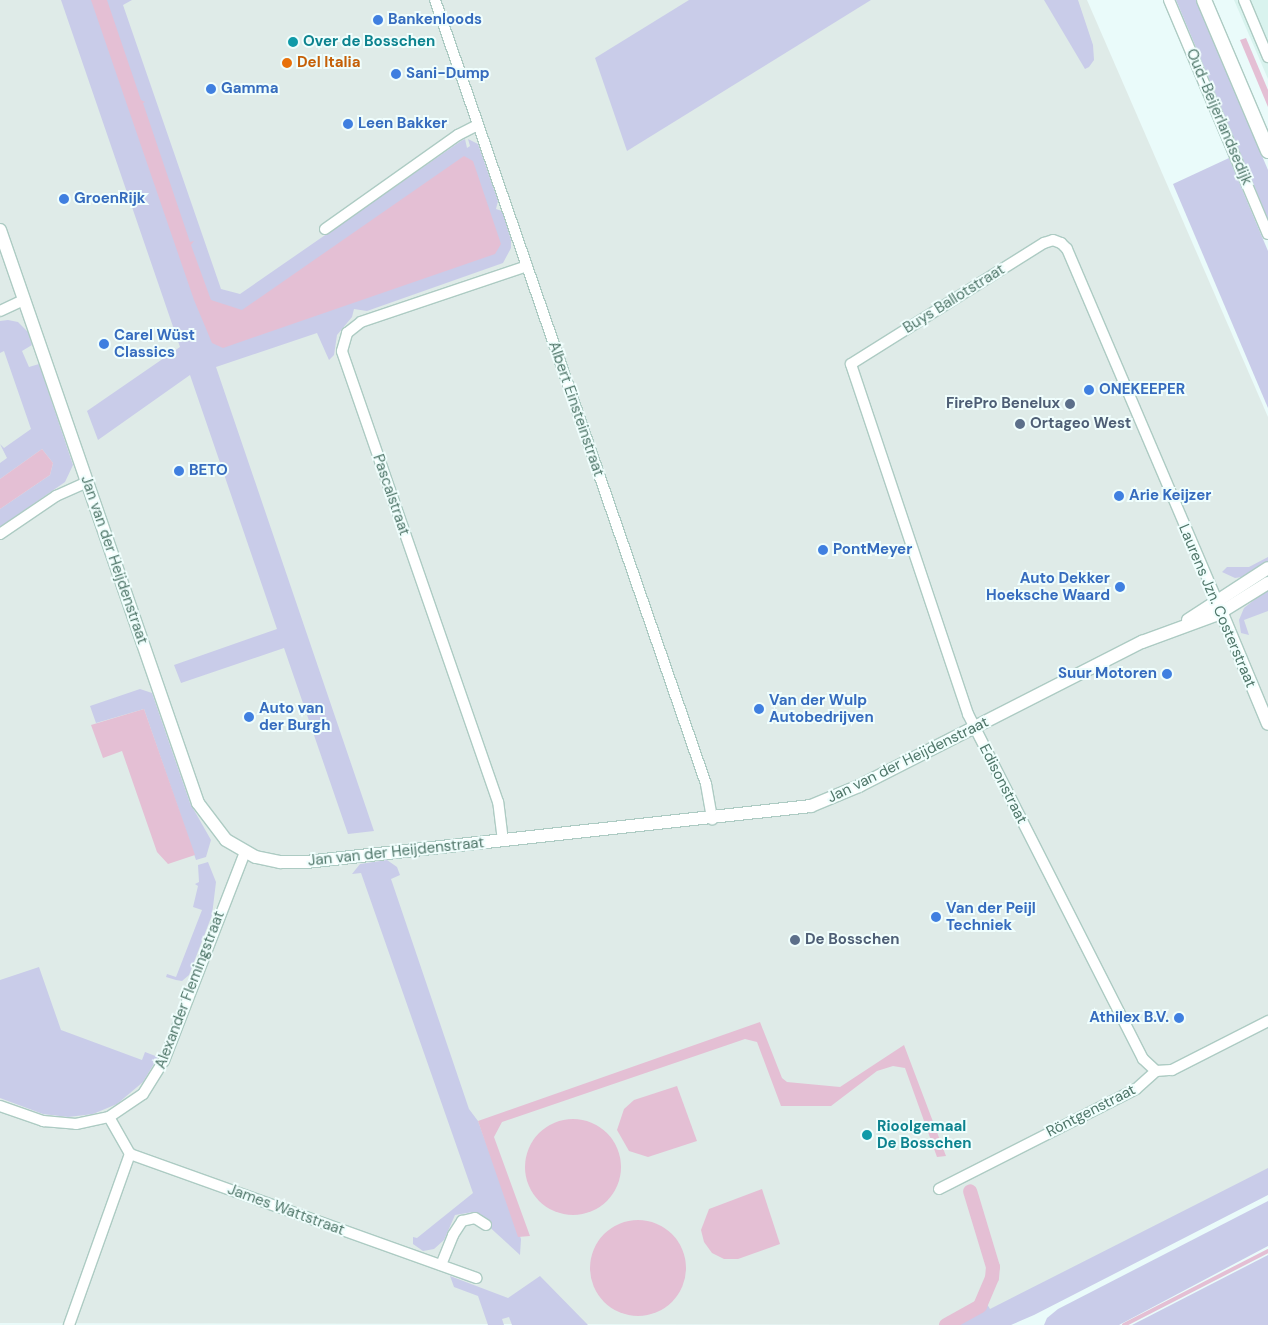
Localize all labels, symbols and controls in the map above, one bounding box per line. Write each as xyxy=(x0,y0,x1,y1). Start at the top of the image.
place label: Bankenloods xyxy=(388,11,482,29)
marker: Bankenloods xyxy=(372,14,384,26)
place label: Over de Bosschen xyxy=(303,33,435,51)
marker: Over de Bosschen xyxy=(287,36,299,48)
street label: Oud-Beijerlandsedijk xyxy=(1182,46,1256,188)
place label: Del Italia xyxy=(297,54,360,72)
marker: Del Italia xyxy=(281,57,293,69)
place label: Sani-Dump xyxy=(406,65,490,83)
marker: Sani-Dump xyxy=(390,68,402,80)
place label: Gamma xyxy=(221,80,278,98)
marker: Gamma xyxy=(205,83,217,95)
place label: Leen Bakker xyxy=(358,115,447,133)
marker: Leen Bakker xyxy=(342,118,354,130)
place label: GroenRijk xyxy=(74,190,145,208)
marker: GroenRijk xyxy=(58,193,70,205)
street label: Buys Ballotstraat xyxy=(900,261,1008,337)
place label: Carel Wüst Classics xyxy=(114,326,195,361)
marker: Carel Wüst Classics xyxy=(98,338,110,350)
street label: Albert Einsteinstraat xyxy=(544,339,608,479)
place label: ONEKEEPER xyxy=(1099,381,1185,399)
marker: ONEKEEPER xyxy=(1083,384,1095,396)
place label: FirePro Benelux xyxy=(946,395,1060,413)
marker: FirePro Benelux xyxy=(1064,398,1076,410)
place label: Ortageo West xyxy=(1030,415,1131,433)
marker: Ortageo West xyxy=(1014,418,1026,430)
street label: Pascalstraat xyxy=(369,452,413,538)
place label: BETO xyxy=(189,462,228,480)
marker: BETO xyxy=(173,465,185,477)
street label: Jan van der Heijdenstraat xyxy=(77,473,151,647)
place label: Arie Keijzer xyxy=(1129,487,1211,505)
marker: Arie Keijzer xyxy=(1113,490,1125,502)
street label: Laurens Jzn. Costerstraat xyxy=(1174,522,1260,690)
place label: PontMeyer xyxy=(833,541,912,559)
marker: PontMeyer xyxy=(817,544,829,556)
place label: Auto Dekker Hoeksche Waard xyxy=(986,569,1110,604)
marker: Auto Dekker Hoeksche Waard xyxy=(1114,581,1126,593)
place label: Suur Motoren xyxy=(1058,665,1157,683)
marker: Suur Motoren xyxy=(1161,668,1173,680)
place label: Van der Wulp Autobedrijven xyxy=(769,691,874,726)
place label: Auto van der Burgh xyxy=(259,699,330,734)
marker: Van der Wulp Autobedrijven xyxy=(753,703,765,715)
marker: Auto van der Burgh xyxy=(243,711,255,723)
street label: Jan van der Heijdenstraat xyxy=(824,713,992,807)
street label: Edisonstraat xyxy=(975,741,1031,827)
street label: Jan van der Heijdenstraat xyxy=(307,834,485,870)
place label: Van der Peijl Techniek xyxy=(946,899,1036,934)
street label: Alexander Flemingstraat xyxy=(152,909,228,1071)
marker: Van der Peijl Techniek xyxy=(930,911,942,923)
place label: De Bosschen xyxy=(805,931,899,949)
marker: De Bosschen xyxy=(789,934,801,946)
place label: Athilex B.V. xyxy=(1089,1009,1169,1027)
marker: Athilex B.V. xyxy=(1173,1012,1185,1024)
street label: Röntgenstraat xyxy=(1043,1081,1139,1141)
place label: Rioolgemaal De Bosschen xyxy=(877,1117,971,1152)
marker: Rioolgemaal De Bosschen xyxy=(861,1129,873,1141)
street label: James Wattstraat xyxy=(225,1180,347,1240)

